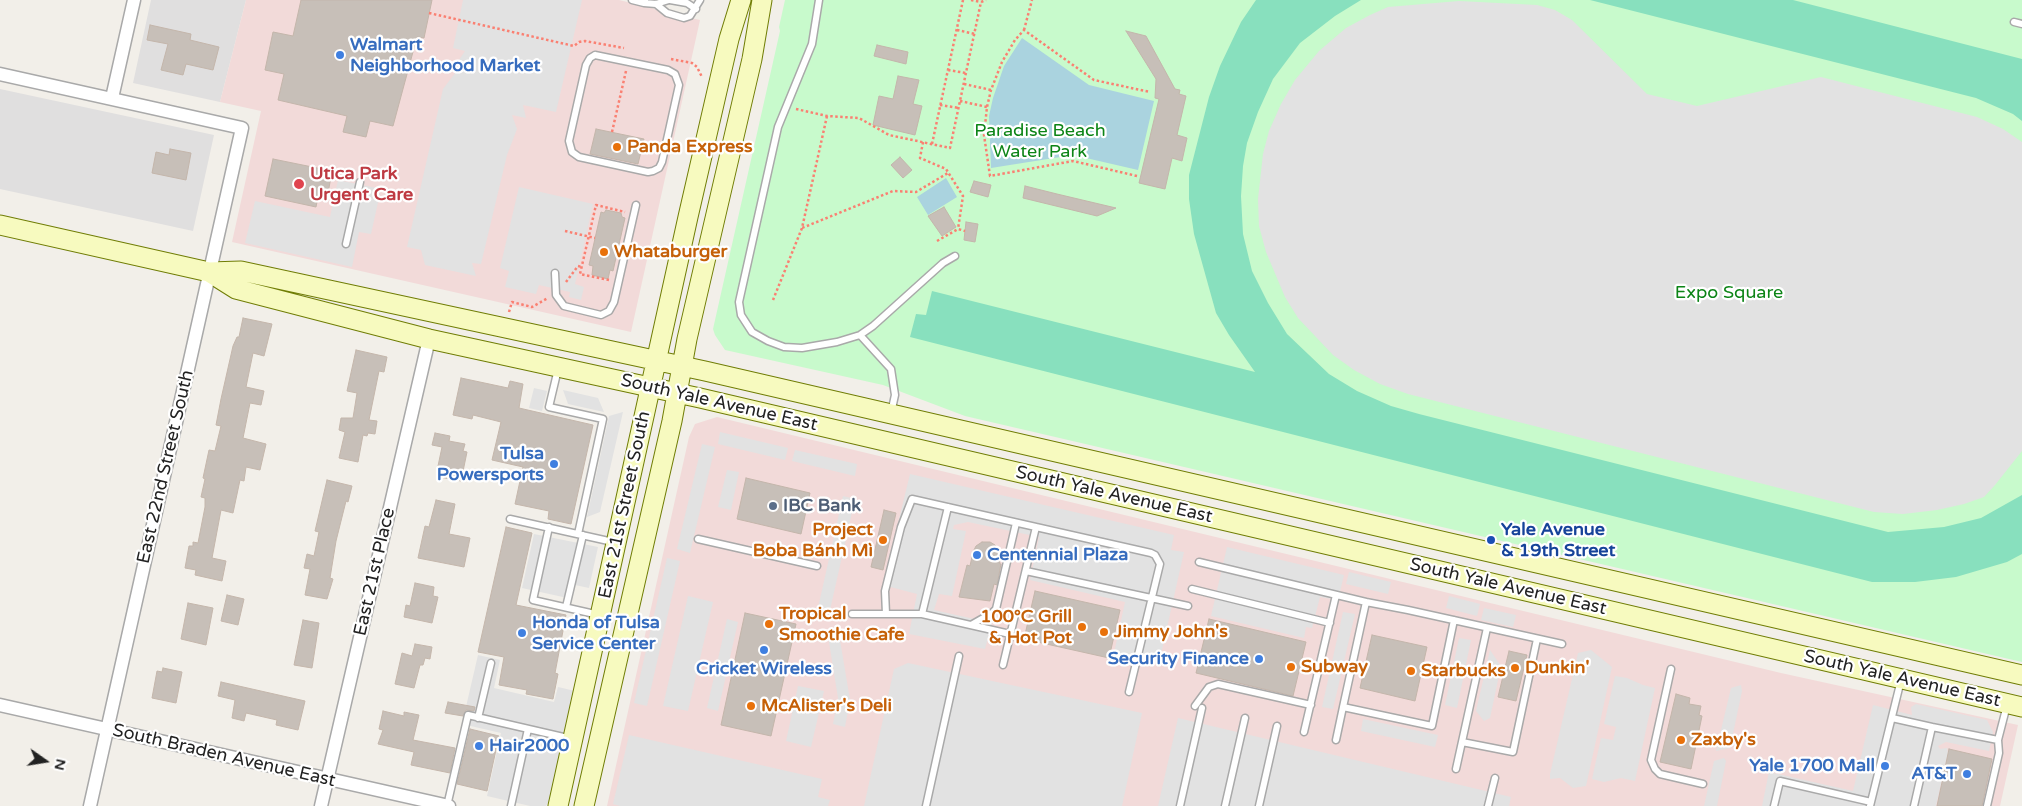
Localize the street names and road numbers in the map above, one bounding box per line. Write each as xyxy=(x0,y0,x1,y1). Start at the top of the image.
street label: East 22nd Street South xyxy=(133,368,199,566)
street label: South Yale Avenue East xyxy=(619,370,819,436)
street label: East 21st Street South xyxy=(595,409,655,601)
street label: South Yale Avenue East xyxy=(1014,462,1214,528)
street label: East 21st Place xyxy=(350,506,400,638)
street label: South Yale Avenue East xyxy=(1408,554,1608,620)
street label: South Yale Avenue East xyxy=(1802,646,2002,712)
street label: South Braden Avenue East xyxy=(110,720,338,792)

